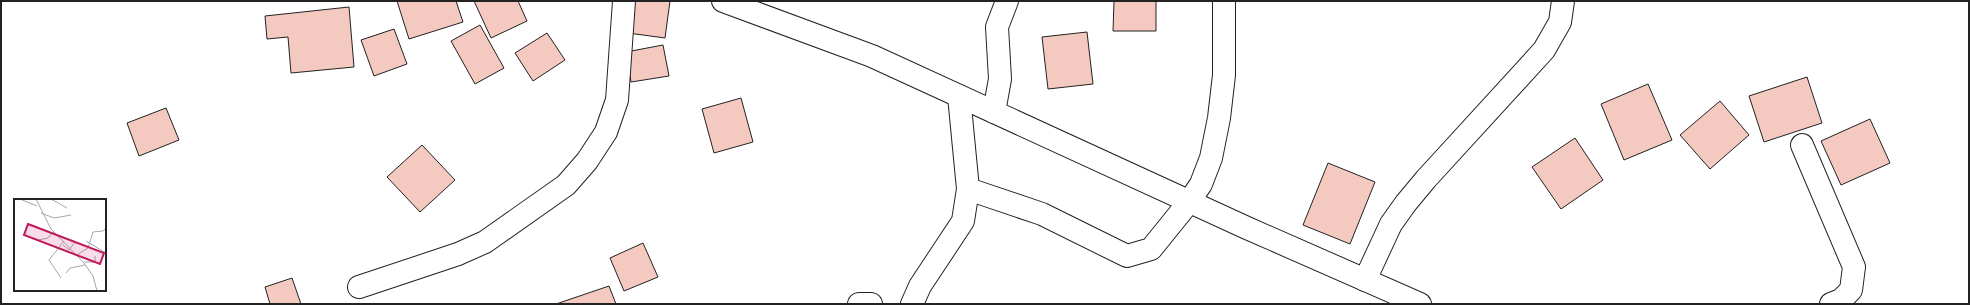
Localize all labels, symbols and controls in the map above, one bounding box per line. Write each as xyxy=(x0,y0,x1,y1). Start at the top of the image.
inset map xyxy=(14,199,106,291)

